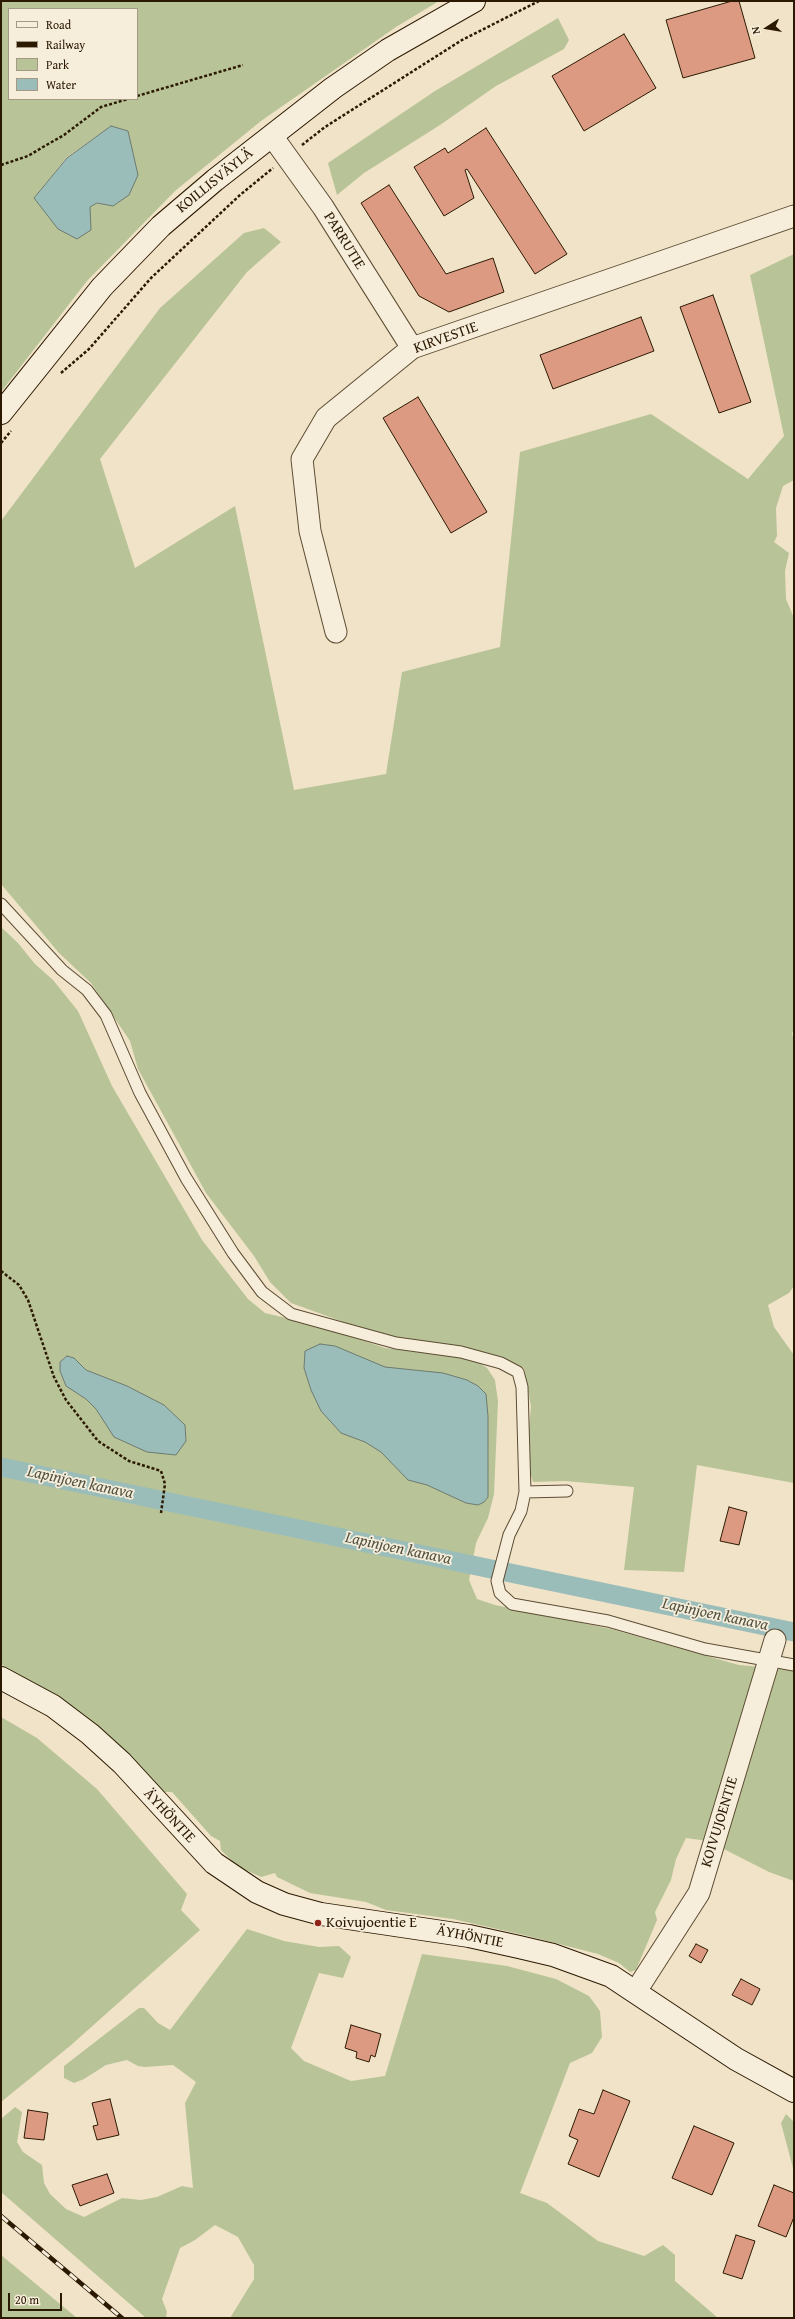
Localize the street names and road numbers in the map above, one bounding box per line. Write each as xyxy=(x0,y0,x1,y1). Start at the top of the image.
street label: KOILLISVÄYLÄ xyxy=(173,145,257,217)
street label: PARRUTIE xyxy=(319,209,369,273)
street label: KIRVESTIE xyxy=(411,318,481,358)
street label: KOIVUJOENTIE xyxy=(698,1775,742,1869)
street label: ÄYHÖNTIE xyxy=(139,1785,199,1847)
street label: ÄYHÖNTIE xyxy=(435,1922,505,1952)

